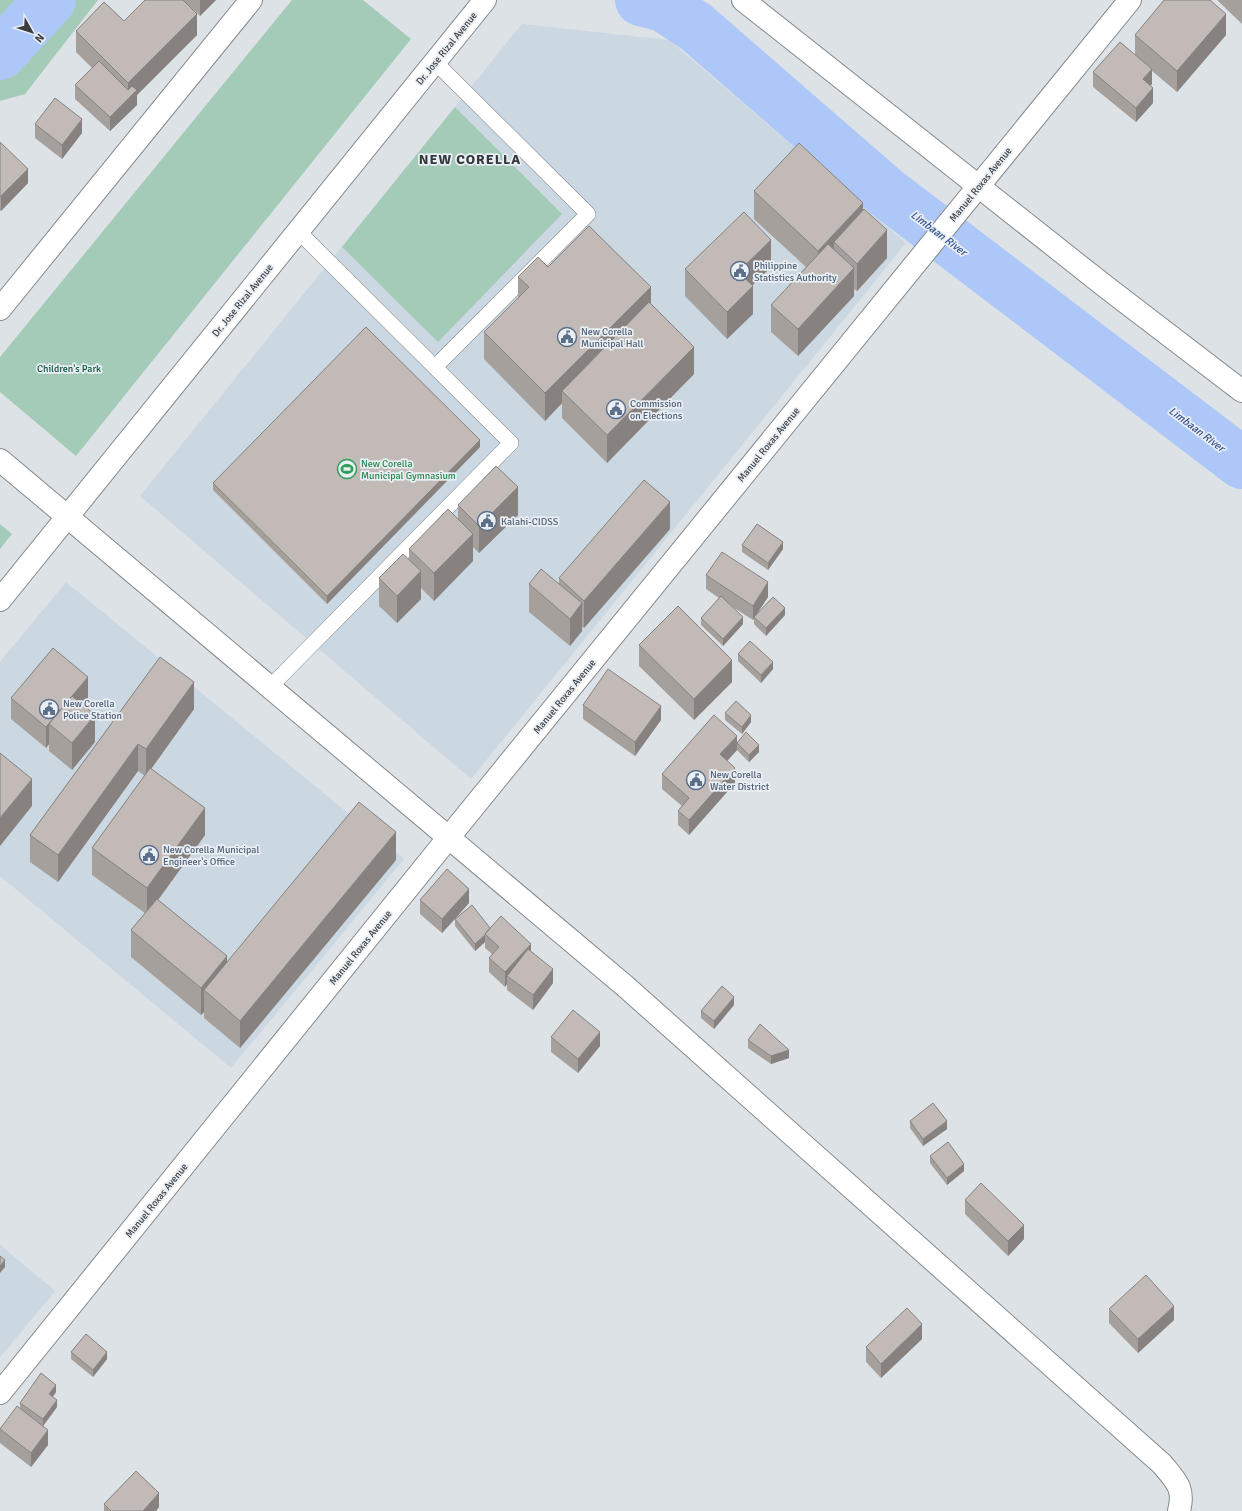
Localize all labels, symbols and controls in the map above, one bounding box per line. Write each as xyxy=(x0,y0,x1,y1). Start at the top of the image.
street label: Dr. Jose Rizal Avenue xyxy=(414,10,480,87)
north arrow xyxy=(12,12,52,52)
text: N xyxy=(32,31,47,45)
street label: Manuel Roxas Avenue xyxy=(947,145,1015,224)
district label: NEW CORELLA xyxy=(419,151,521,168)
water label: Limbaan River xyxy=(908,208,971,260)
public building icon: Philippine Statistics Authority xyxy=(729,260,751,282)
place label: Philippine Statistics Authority xyxy=(754,260,837,284)
street label: Dr. Jose Rizal Avenue xyxy=(210,262,276,339)
public building icon: New Corella Municipal Hall xyxy=(556,326,578,348)
place label: New Corella Municipal Hall xyxy=(581,326,643,350)
park label: Children's Park xyxy=(37,363,101,375)
public building icon: Commission on Elections xyxy=(605,398,627,420)
place label: Commission on Elections xyxy=(630,398,683,422)
water label: Limbaan River xyxy=(1166,404,1229,456)
street label: Manuel Roxas Avenue xyxy=(735,405,803,484)
sports icon: New Corella Municipal Gymnasium xyxy=(336,458,358,480)
place label: New Corella Municipal Gymnasium xyxy=(361,458,456,482)
public building icon: Kalahi-CIDSS xyxy=(476,510,498,532)
place label: Kalahi-CIDSS xyxy=(501,516,559,528)
street label: Manuel Roxas Avenue xyxy=(531,657,599,736)
public building icon: New Corella Police Station xyxy=(38,698,60,720)
place label: New Corella Police Station xyxy=(63,698,122,722)
public building icon: New Corella Water District xyxy=(685,769,707,791)
place label: New Corella Water District xyxy=(710,769,770,793)
public building icon: New Corella Municipal Engineer's Office xyxy=(138,844,160,866)
place label: New Corella Municipal Engineer's Office xyxy=(163,844,259,868)
street label: Manuel Roxas Avenue xyxy=(327,908,395,987)
street label: Manuel Roxas Avenue xyxy=(123,1161,191,1240)

